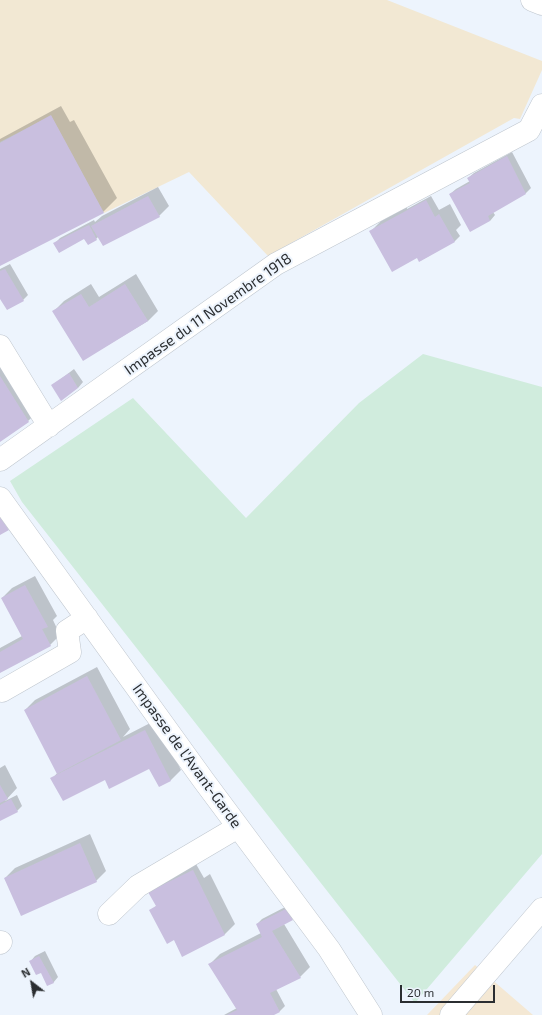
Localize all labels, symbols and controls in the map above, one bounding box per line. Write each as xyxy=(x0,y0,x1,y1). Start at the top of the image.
street label: Impasse du 11 Novembre 1918 xyxy=(121,249,295,379)
street label: Impasse de l'Avant-Garde xyxy=(129,680,245,832)
north arrow xyxy=(12,963,52,1003)
text: N xyxy=(19,965,32,980)
scale bar xyxy=(402,977,497,1003)
text: 20 m xyxy=(407,985,434,999)

